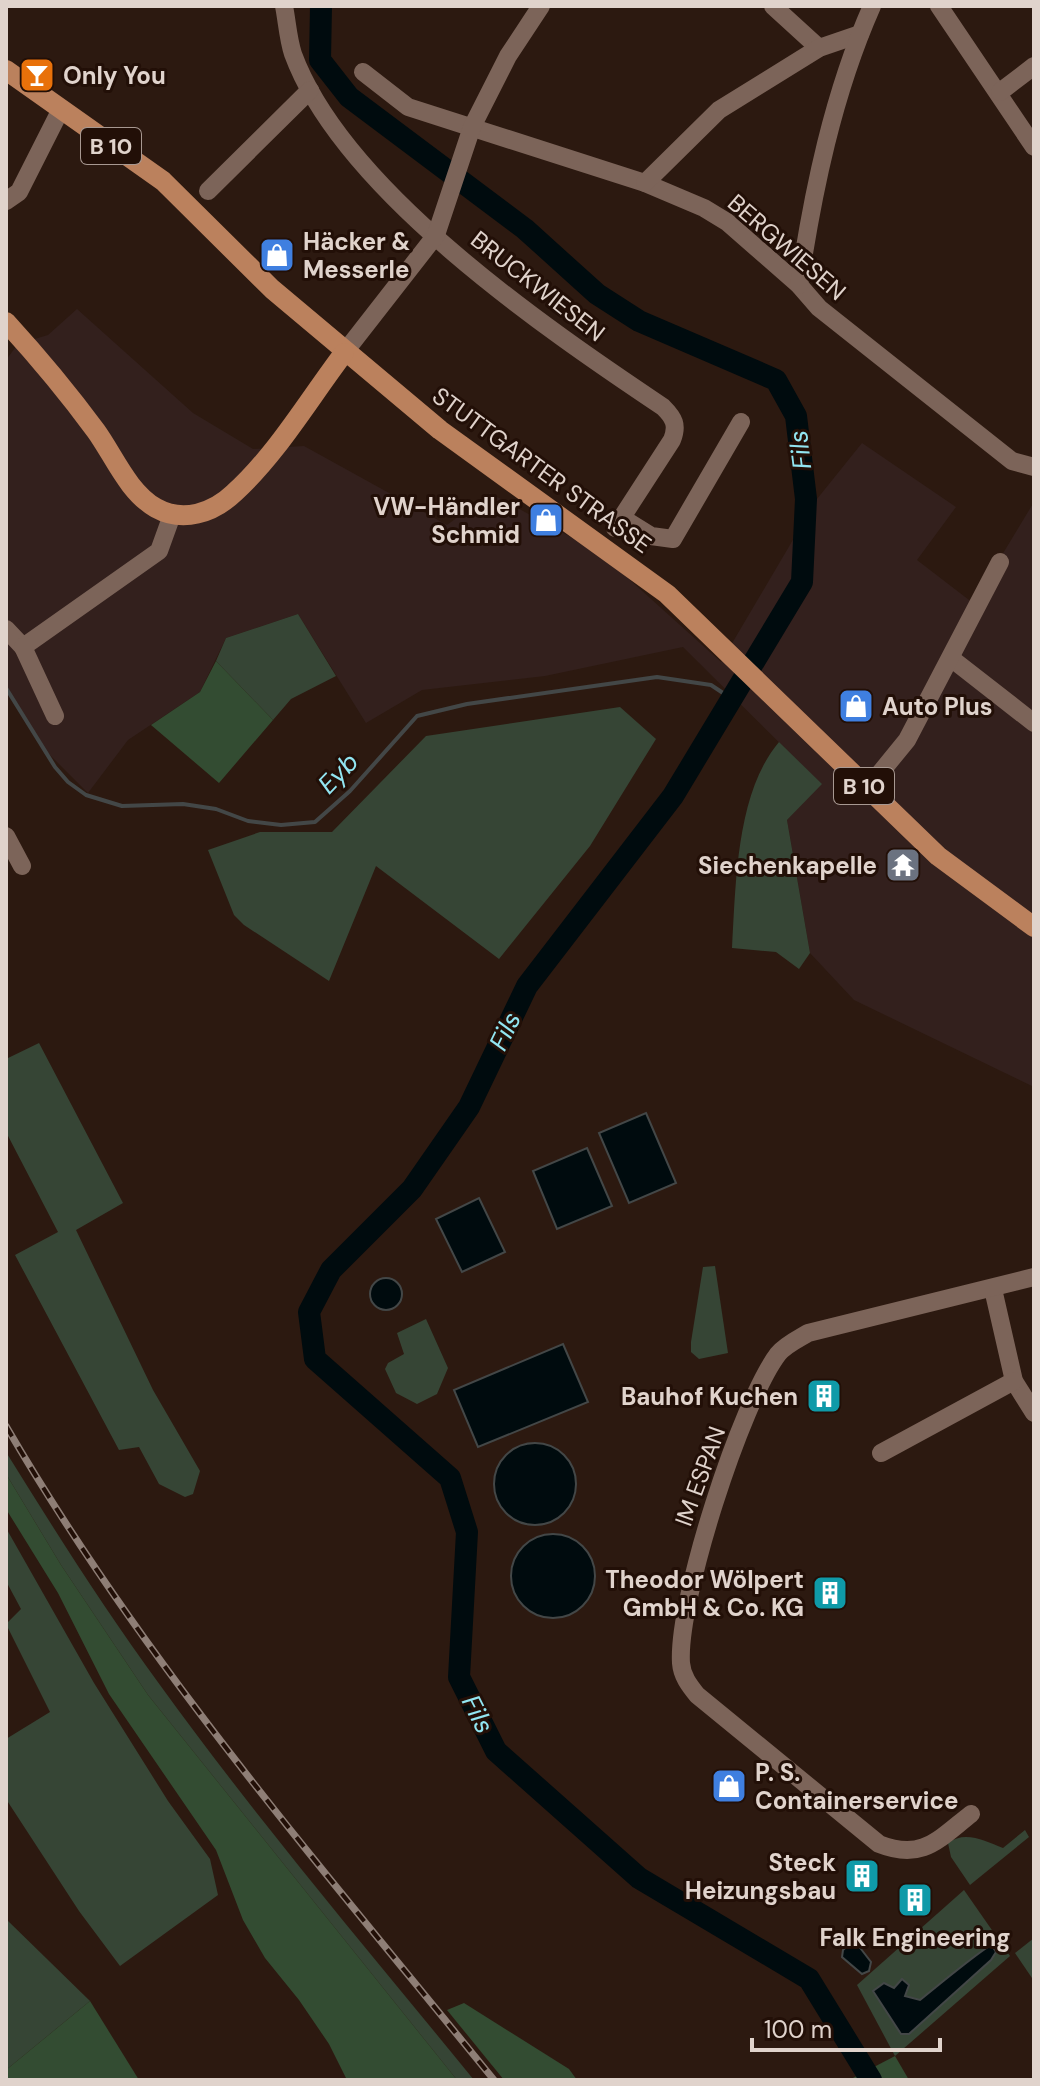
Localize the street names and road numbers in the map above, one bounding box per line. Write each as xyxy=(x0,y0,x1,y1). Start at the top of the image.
road number: B 10 xyxy=(81,128,141,164)
street label: BERGWIESEN xyxy=(721,187,853,307)
street label: BRUCKWIESEN xyxy=(465,224,611,348)
street label: STUTTGARTER STRASSE xyxy=(426,380,658,560)
road number: B 10 xyxy=(834,768,894,804)
street label: IM ESPAN xyxy=(668,1422,732,1530)

